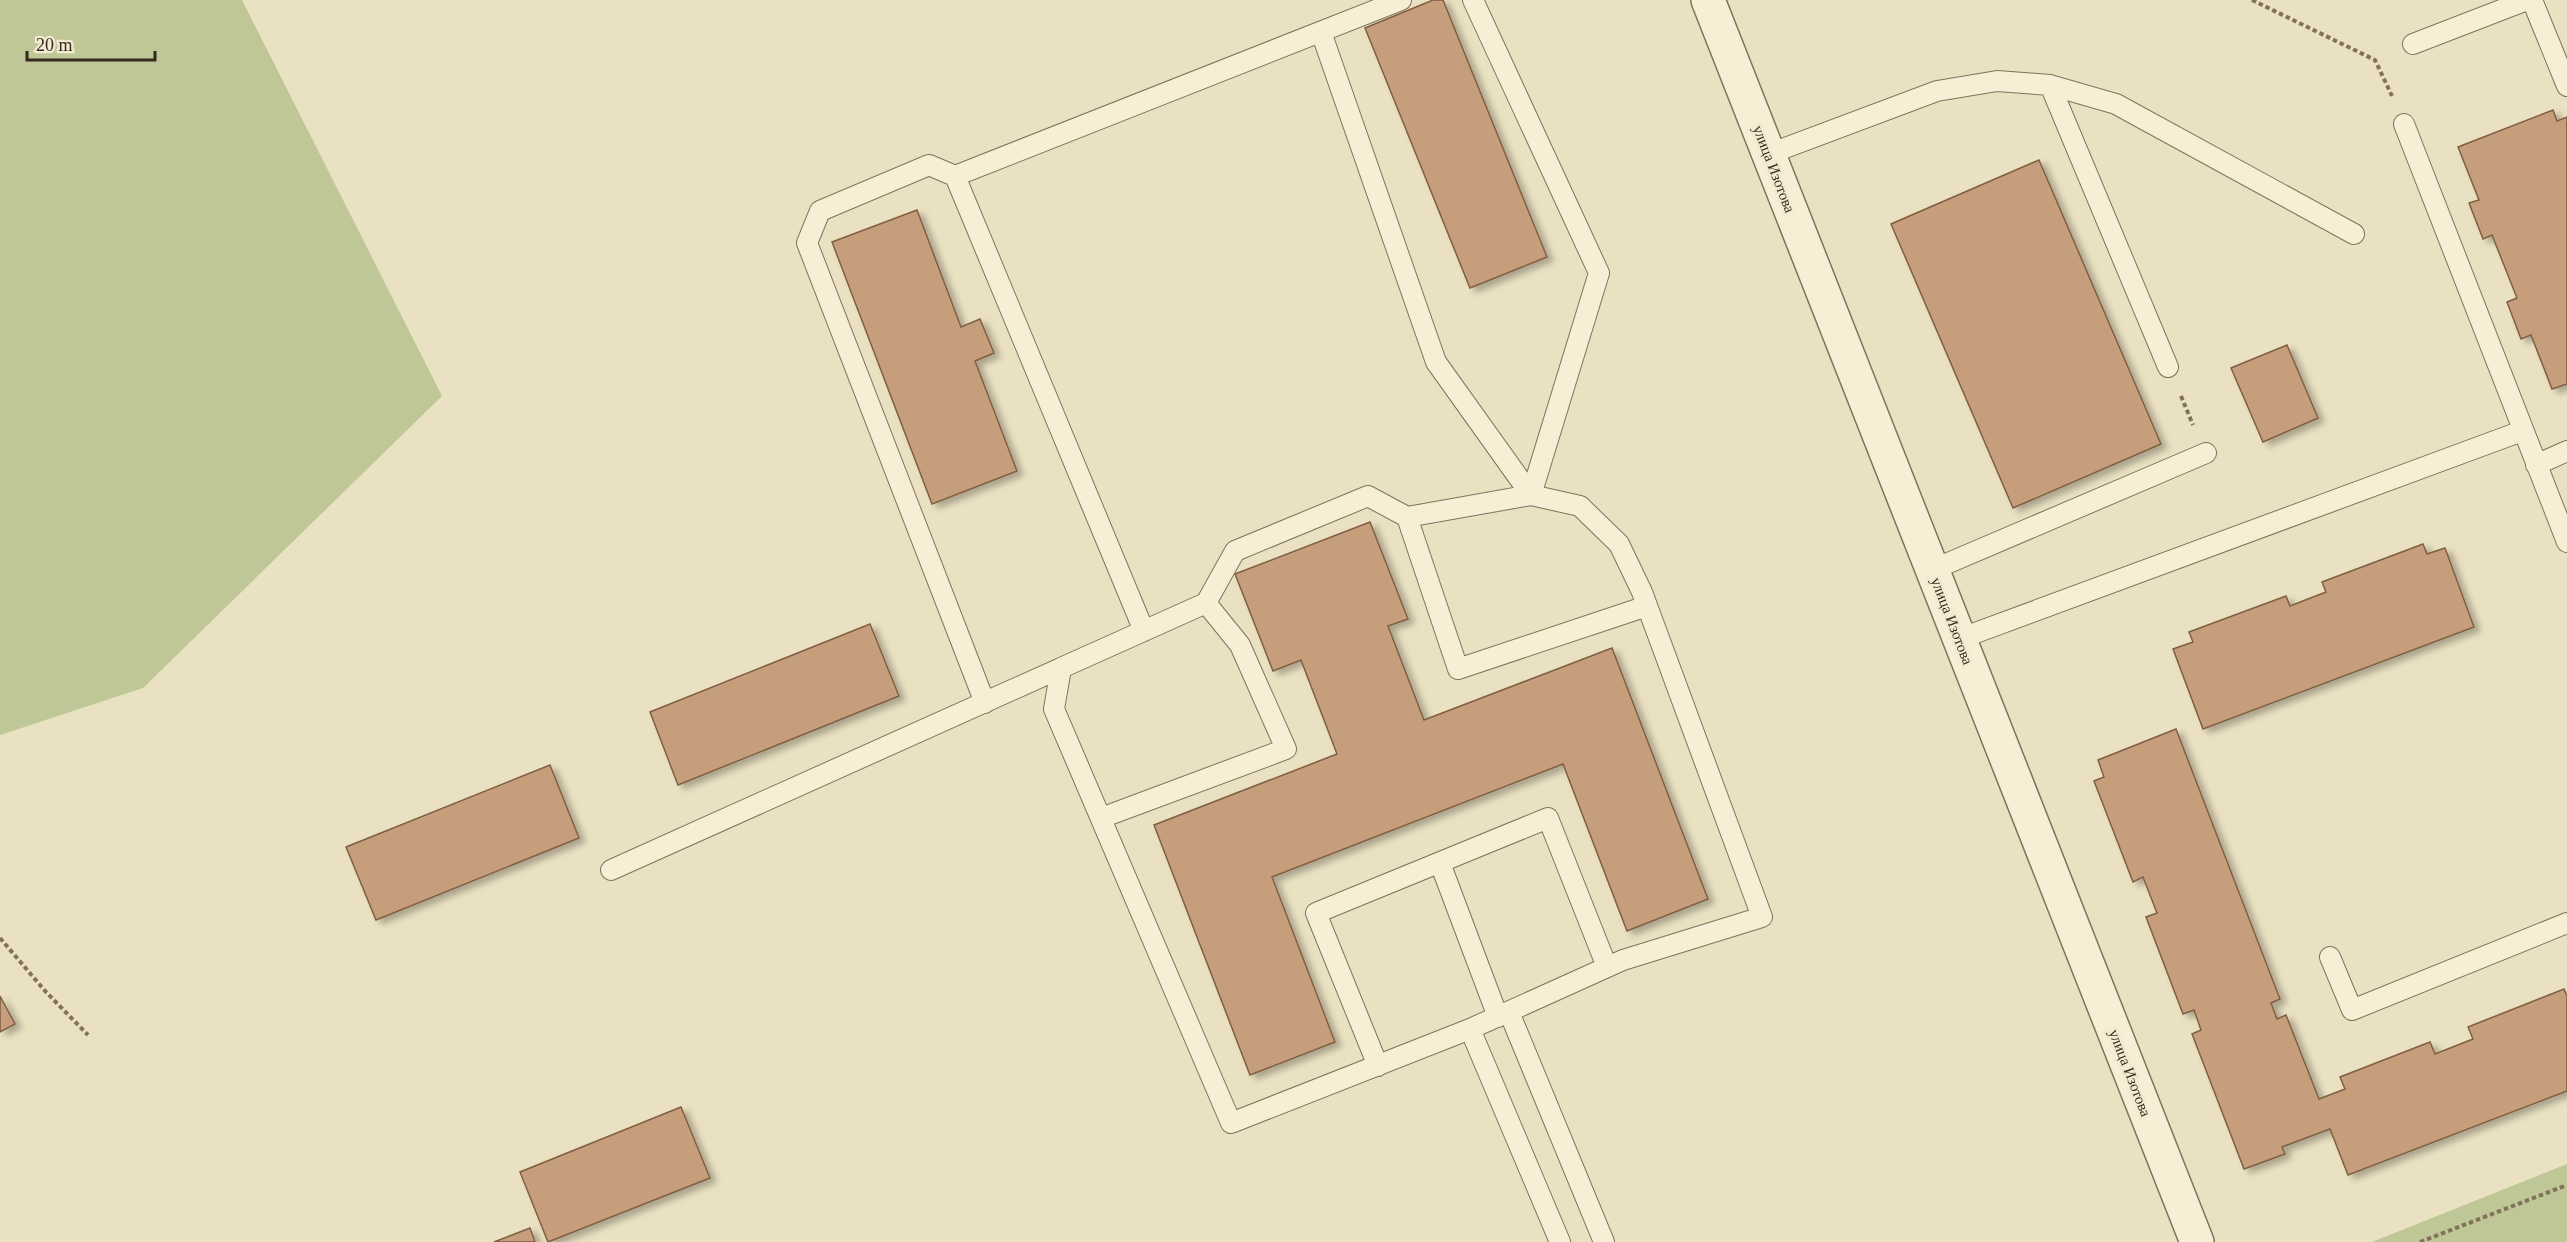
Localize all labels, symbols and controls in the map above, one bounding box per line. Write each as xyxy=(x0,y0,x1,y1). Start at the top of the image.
scale bar xyxy=(27,24,154,62)
text: 20 m xyxy=(36,35,73,55)
street label: улица Изотова xyxy=(1750,123,1798,215)
street label: улица Изотова xyxy=(1928,575,1976,667)
street label: улица Изотова xyxy=(2106,1027,2154,1119)

